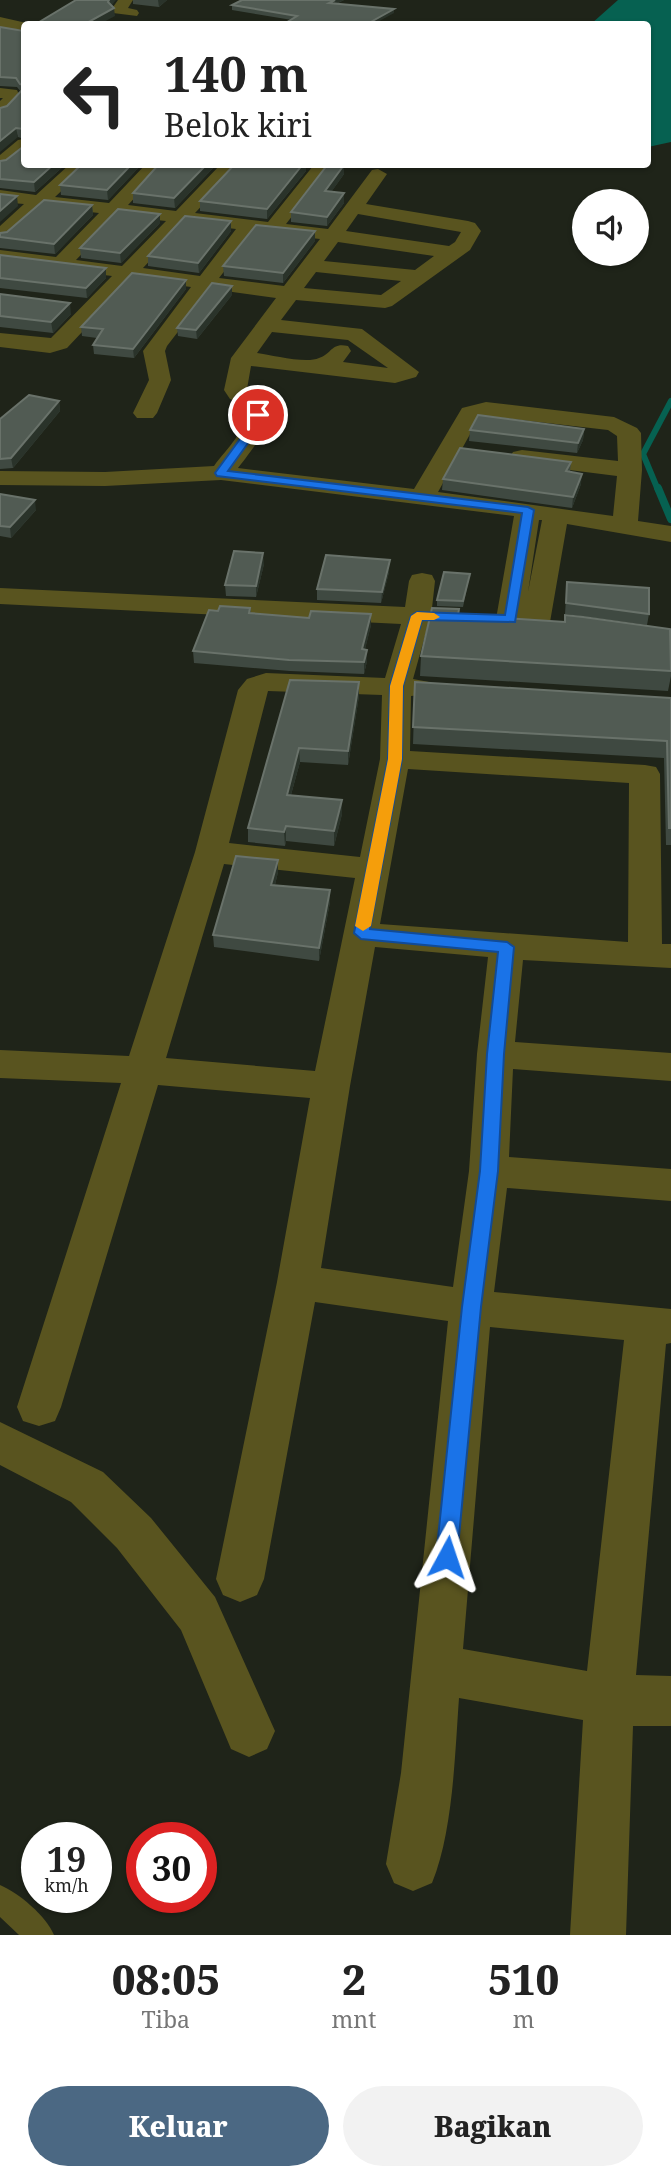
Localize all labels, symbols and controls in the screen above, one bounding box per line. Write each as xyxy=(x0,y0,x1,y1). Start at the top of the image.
text: 140 m xyxy=(164,40,308,106)
icon: left xyxy=(49,49,140,140)
text: Belok kiri xyxy=(164,103,312,146)
map controls xyxy=(572,189,649,266)
button: sound xyxy=(572,189,649,266)
pin xyxy=(228,385,288,445)
icon: arrive xyxy=(239,396,277,434)
position arrow xyxy=(410,1520,484,1594)
speed limit sign: 30 xyxy=(126,1822,217,1913)
text: 19 xyxy=(47,1835,86,1882)
text: km/h xyxy=(44,1873,89,1897)
text: 08:05 xyxy=(112,1950,220,2007)
text: 2 xyxy=(342,1950,366,2007)
text: 510 xyxy=(488,1950,559,2007)
text: Tiba xyxy=(142,2003,190,2035)
text: mnt xyxy=(332,2003,376,2035)
text: m xyxy=(513,2003,534,2035)
button: Keluar xyxy=(28,2086,329,2166)
button: Bagikan xyxy=(343,2086,643,2166)

